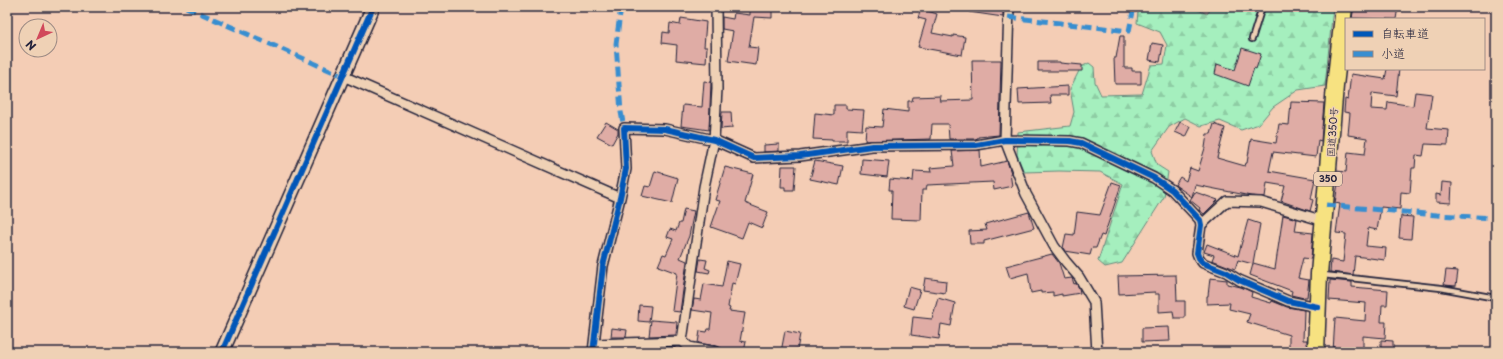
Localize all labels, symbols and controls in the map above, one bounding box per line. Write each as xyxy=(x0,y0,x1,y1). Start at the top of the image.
north arrow xyxy=(18,18,58,58)
legend xyxy=(1345,18,1485,70)
text: 自転車道 xyxy=(1381,24,1429,42)
text: N xyxy=(21,36,40,55)
text: 小道 xyxy=(1381,44,1405,62)
street label: 国道350号 xyxy=(1322,106,1341,157)
road number: 350 xyxy=(1314,172,1342,186)

